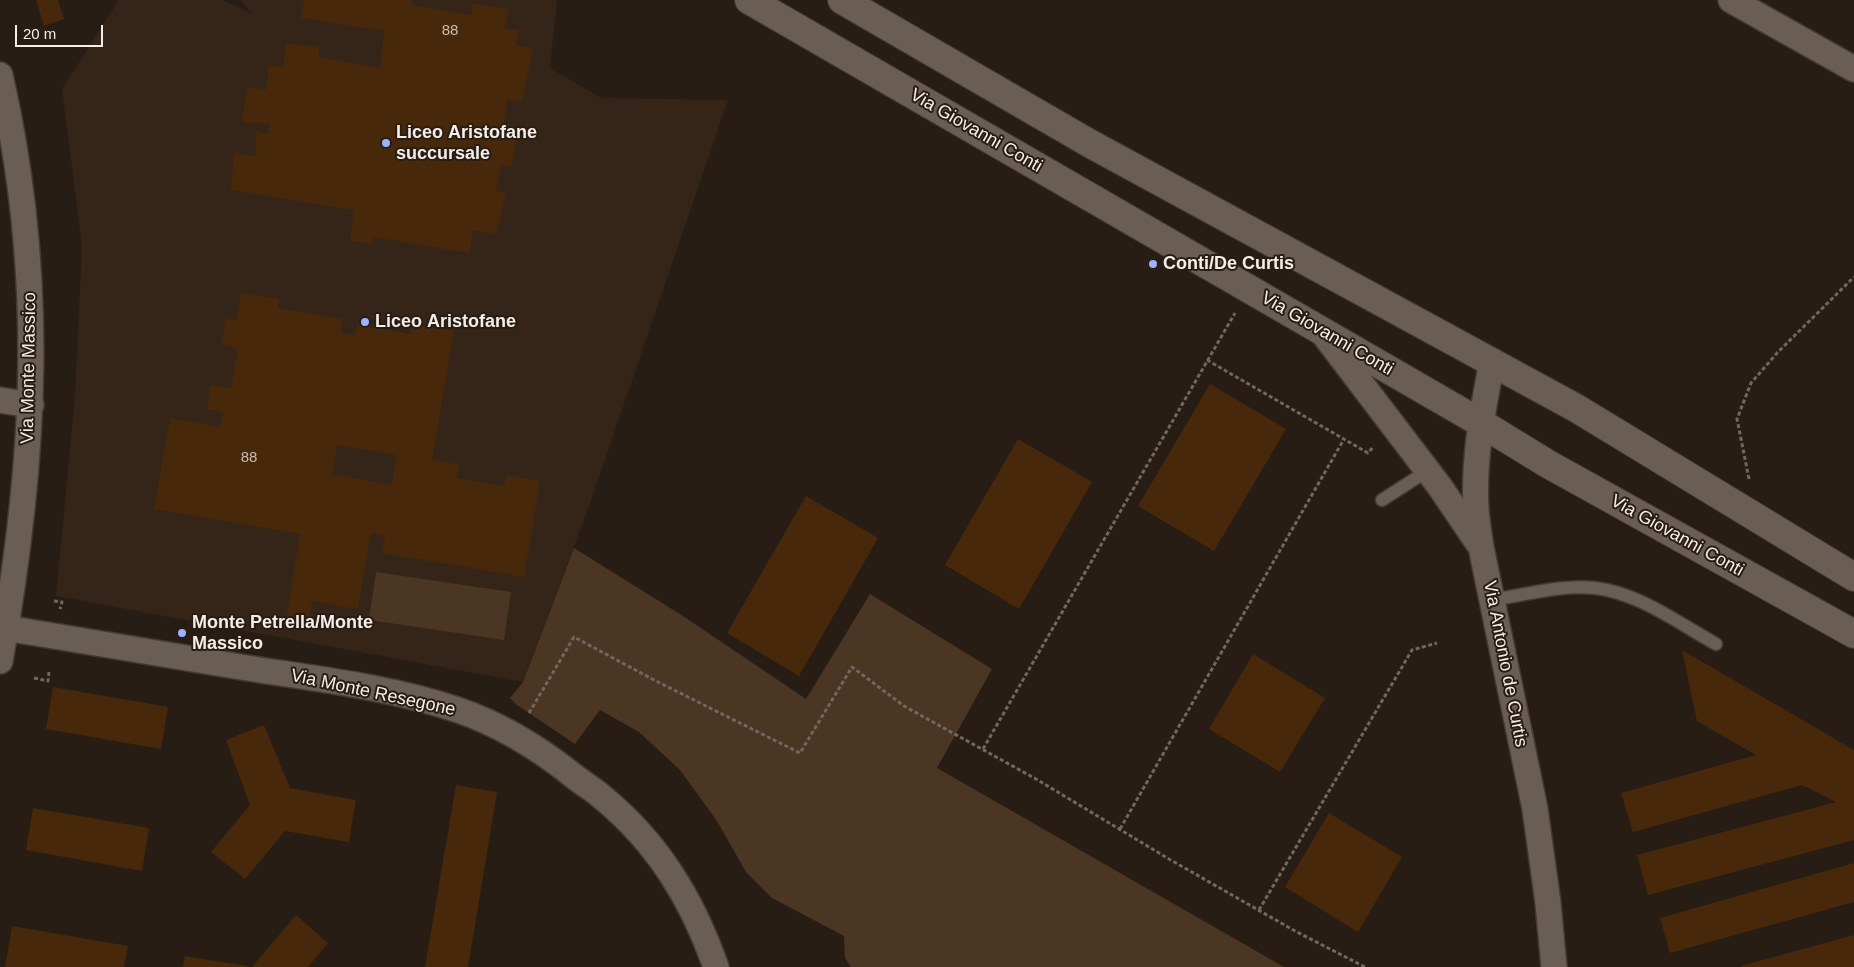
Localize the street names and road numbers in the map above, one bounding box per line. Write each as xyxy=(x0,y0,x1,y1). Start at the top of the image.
street label: Via Giovanni Conti xyxy=(906,84,1046,178)
street label: Via Giovanni Conti xyxy=(1257,287,1397,381)
street label: Via Monte Massico xyxy=(17,292,41,444)
street label: Via Giovanni Conti xyxy=(1607,490,1747,582)
street label: Via Antonio de Curtis xyxy=(1478,579,1532,749)
street label: Via Monte Resegone xyxy=(289,665,457,721)

